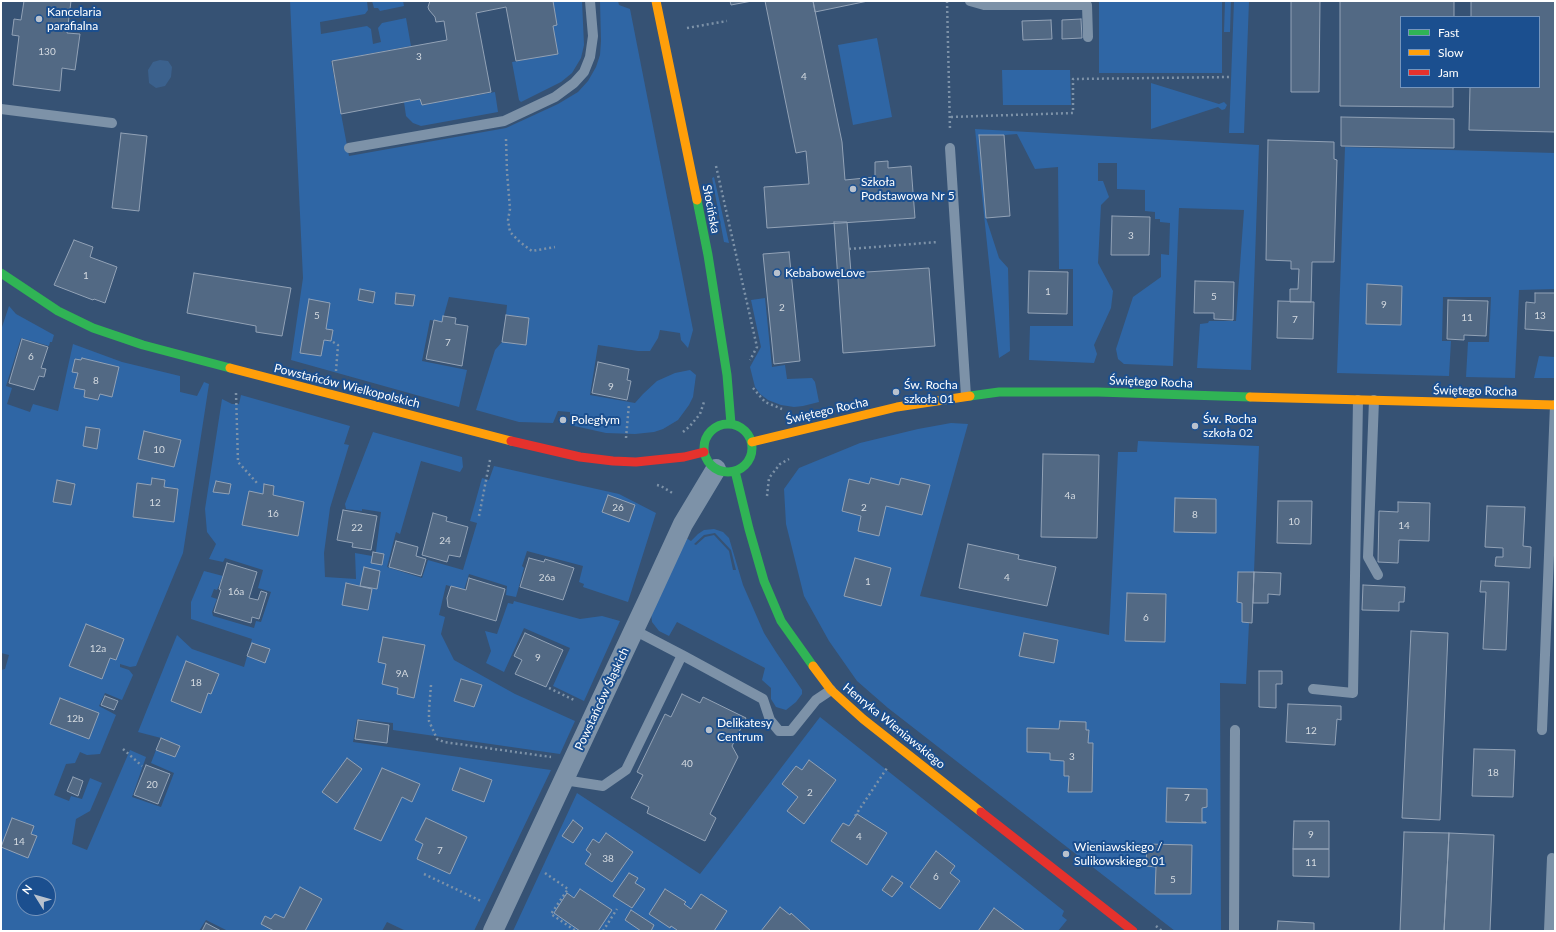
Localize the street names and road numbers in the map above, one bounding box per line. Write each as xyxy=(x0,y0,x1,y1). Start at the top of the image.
street label: Słocińska xyxy=(699,183,723,235)
street label: Powstańców Wielkopolskich xyxy=(273,361,421,411)
street label: Świętego Rocha xyxy=(1109,373,1193,391)
street label: Świętego Rocha xyxy=(1433,383,1517,399)
street label: Świętego Rocha xyxy=(785,395,869,427)
street label: Powstańców Śląskich xyxy=(572,645,632,753)
street label: Henryka Wieniawskiego xyxy=(840,680,948,772)

